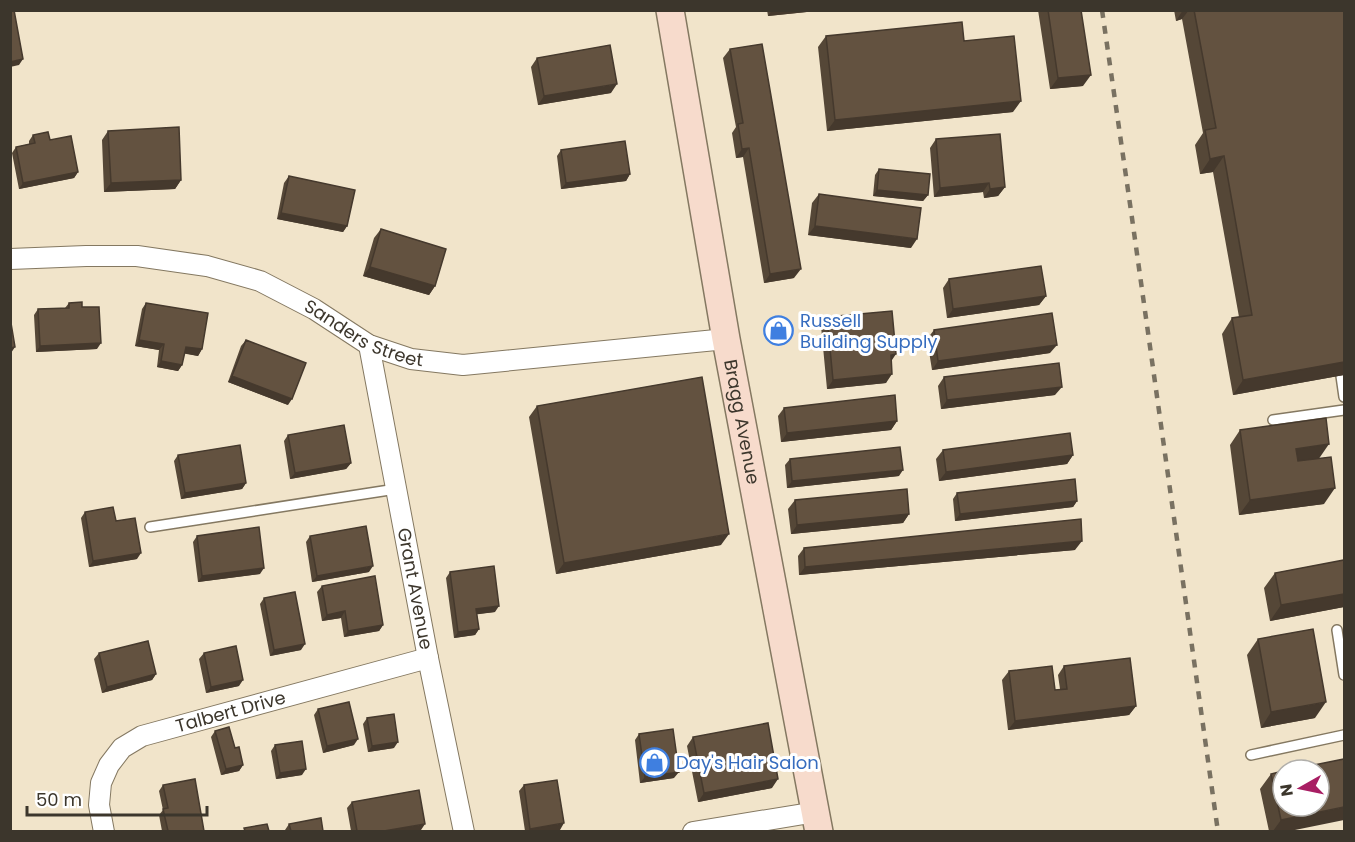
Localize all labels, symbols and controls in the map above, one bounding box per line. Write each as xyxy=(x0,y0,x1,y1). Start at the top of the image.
street label: Sanders Street xyxy=(300,293,424,372)
place label: Russell Building Supply xyxy=(800,308,937,354)
shop icon: Russell Building Supply xyxy=(763,315,795,347)
street label: Bragg Avenue xyxy=(718,357,766,486)
street label: Grant Avenue xyxy=(392,526,439,652)
street label: Talbert Drive xyxy=(173,684,288,738)
shop icon: Day's Hair Salon xyxy=(639,747,671,779)
place label: Day's Hair Salon xyxy=(676,750,819,775)
north arrow xyxy=(1271,758,1331,818)
scale bar xyxy=(27,779,207,817)
text: N xyxy=(1274,783,1299,798)
text: 50 m xyxy=(36,787,82,812)

